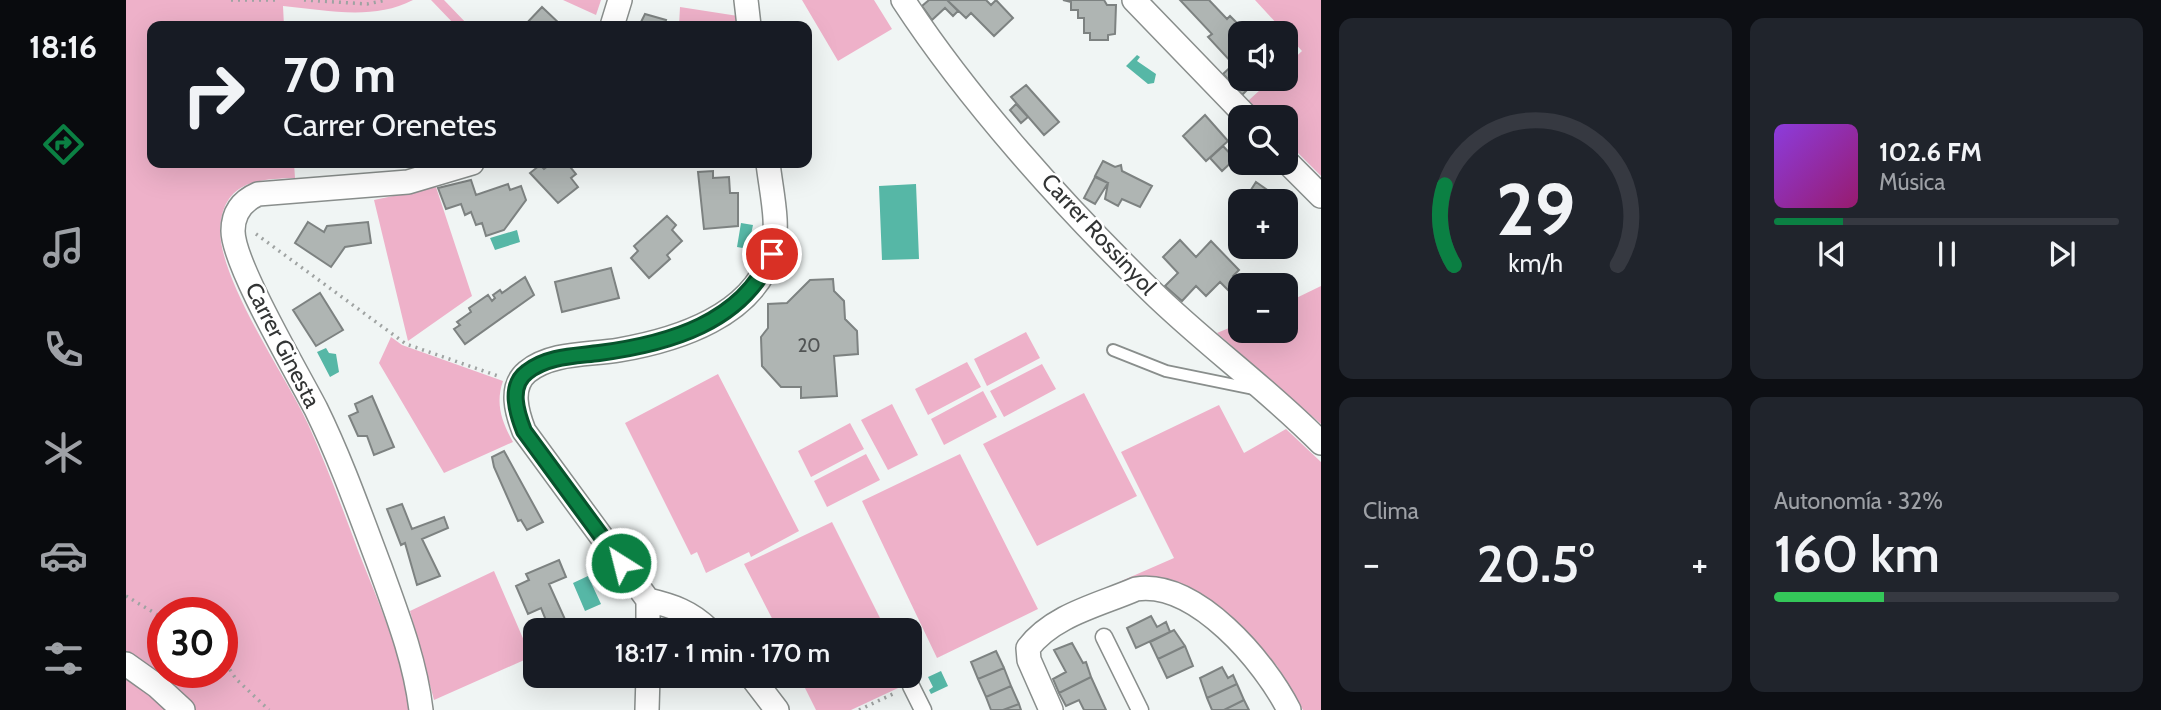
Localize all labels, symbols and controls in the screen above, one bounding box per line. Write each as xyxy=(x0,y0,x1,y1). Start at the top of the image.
map controls xyxy=(1228,21,1298,343)
button: sound xyxy=(1228,21,1298,91)
text: 18:16 xyxy=(29,27,97,66)
text: 70 m xyxy=(283,45,396,104)
icon: right xyxy=(168,49,259,140)
text: Carrer Orenetes xyxy=(283,105,497,144)
button: search xyxy=(1228,105,1298,175)
icon: directions xyxy=(39,120,88,169)
text: 102.6 FM xyxy=(1879,136,1982,168)
text: 29 xyxy=(1496,165,1575,253)
street label: Carrer Rossinyol xyxy=(1036,168,1163,301)
text: Música xyxy=(1879,168,1945,196)
button: + xyxy=(1228,189,1298,259)
icon: music xyxy=(39,223,88,272)
pin xyxy=(742,224,802,284)
icon: arrive xyxy=(753,235,791,273)
icon: previous xyxy=(1813,235,1851,273)
icon: pause xyxy=(1928,235,1966,273)
icon: next xyxy=(2043,235,2081,273)
text: km/h xyxy=(1508,248,1563,278)
button: − xyxy=(1228,273,1298,343)
street label: Carrer Ginesta xyxy=(239,278,327,412)
icon: phone xyxy=(39,325,88,374)
house number: 20 xyxy=(797,334,821,357)
icon: climate xyxy=(39,428,88,477)
text: Autonomía · 32% xyxy=(1774,487,1943,515)
text: Clima xyxy=(1363,497,1419,525)
text: 160 km xyxy=(1774,522,1940,585)
position arrow xyxy=(584,526,658,600)
icon: car xyxy=(39,531,88,580)
text: 20.5° xyxy=(1477,532,1594,595)
text: − xyxy=(1363,540,1380,587)
text: + xyxy=(1691,540,1708,587)
speed limit sign: 30 xyxy=(147,597,238,688)
icon: filters xyxy=(39,634,88,683)
text: 18:17 · 1 min · 170 m xyxy=(615,637,830,669)

